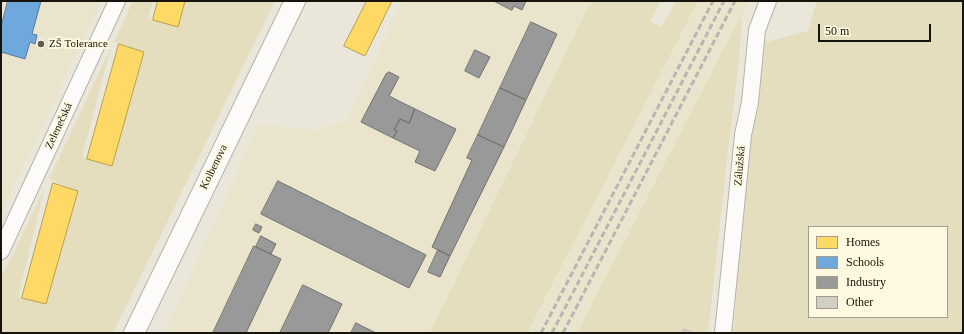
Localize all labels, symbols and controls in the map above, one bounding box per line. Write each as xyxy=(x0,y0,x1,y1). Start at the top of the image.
scale bar xyxy=(820,16,933,42)
text: 50 m xyxy=(825,24,849,38)
place label: ZŠ Tolerance xyxy=(49,37,108,51)
marker: ZŠ Tolerance xyxy=(36,39,46,49)
street label: Zelenečská xyxy=(43,101,75,151)
street label: Kolbenova xyxy=(197,142,231,192)
street label: Zálužská xyxy=(732,146,748,186)
legend xyxy=(808,226,948,318)
text: Homes xyxy=(846,235,880,249)
text: Schools xyxy=(846,255,884,269)
text: Industry xyxy=(846,275,886,289)
text: Other xyxy=(846,295,873,309)

